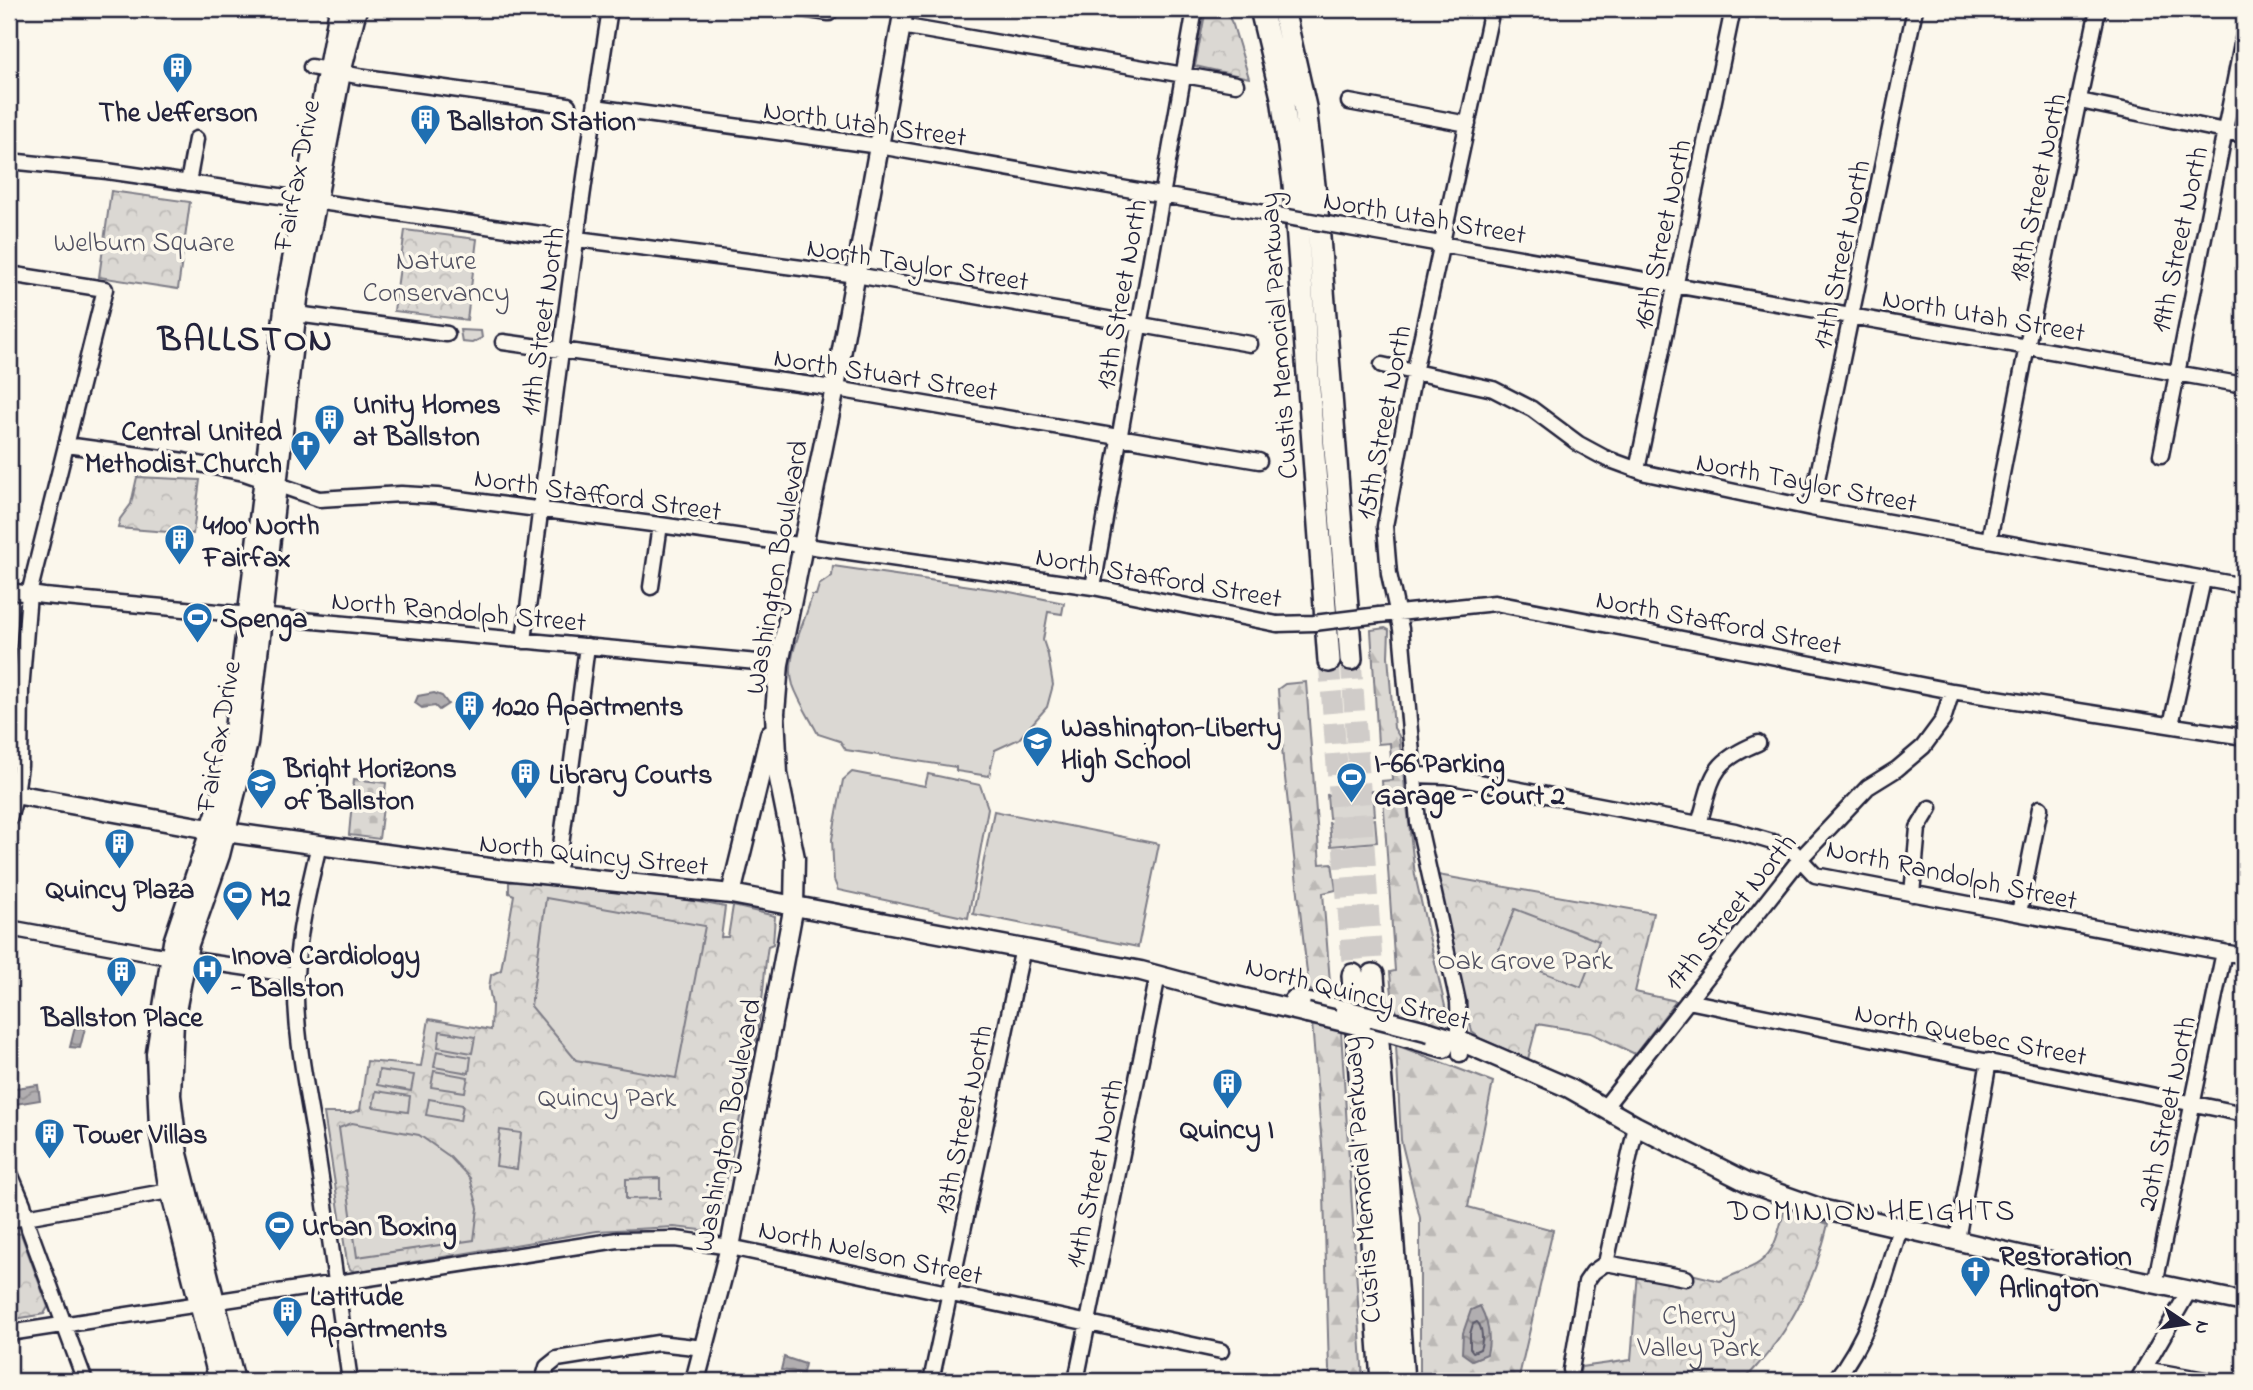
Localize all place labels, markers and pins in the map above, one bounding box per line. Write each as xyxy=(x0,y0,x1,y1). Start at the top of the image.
building icon: The Jefferson xyxy=(161,50,195,94)
place label: The Jefferson xyxy=(98,94,258,135)
building icon: Ballston Station xyxy=(408,103,442,147)
place label: Ballston Station xyxy=(446,103,636,144)
place label: Unity Homes at Ballston xyxy=(353,386,501,459)
building icon: Unity Homes at Ballston xyxy=(313,402,347,446)
place label: Central United Methodist Church xyxy=(85,413,282,486)
church icon: Central United Methodist Church xyxy=(288,429,322,473)
place label: 4100 North Fairfax xyxy=(201,507,319,580)
building icon: 4100 North Fairfax xyxy=(163,523,197,567)
sports icon: Spenga xyxy=(180,600,214,644)
place label: Spenga xyxy=(220,600,307,642)
building icon: 1020 Apartments xyxy=(452,688,486,732)
place label: 1020 Apartments xyxy=(492,688,683,729)
place label: Washington-Liberty High School xyxy=(1061,709,1281,783)
school or university icon: Washington-Liberty High School xyxy=(1021,725,1055,769)
place label: I-66 Parking Garage - Court 2 xyxy=(1374,745,1565,819)
place label: Bright Horizons of Ballston xyxy=(282,750,457,823)
building icon: Library Courts xyxy=(509,756,543,800)
place label: Library Courts xyxy=(549,756,712,797)
sports icon: I-66 Parking Garage - Court 2 xyxy=(1334,761,1368,805)
school or university icon: Bright Horizons of Ballston xyxy=(244,766,278,810)
building icon: Quincy Plaza xyxy=(103,827,137,871)
place label: Quincy Plaza xyxy=(46,871,195,912)
sports icon: M2 xyxy=(220,879,254,923)
place label: M2 xyxy=(260,879,291,920)
place label: Inova Cardiology - Ballston xyxy=(230,937,420,1010)
hospital icon: Inova Cardiology - Ballston xyxy=(191,953,225,997)
building icon: Ballston Place xyxy=(105,955,139,999)
place label: Ballston Place xyxy=(39,999,204,1040)
building icon: Quincy I xyxy=(1210,1067,1244,1111)
place label: Quincy I xyxy=(1180,1111,1274,1152)
building icon: Tower Villas xyxy=(33,1116,67,1160)
place label: Tower Villas xyxy=(73,1116,207,1157)
sports icon: Urban Boxing xyxy=(262,1208,296,1252)
place label: Urban Boxing xyxy=(302,1208,456,1250)
place label: Restoration Arlington xyxy=(1999,1238,2132,1312)
church icon: Restoration Arlington xyxy=(1959,1254,1993,1298)
place label: Latitude Apartments xyxy=(310,1278,447,1351)
building icon: Latitude Apartments xyxy=(270,1294,304,1338)

